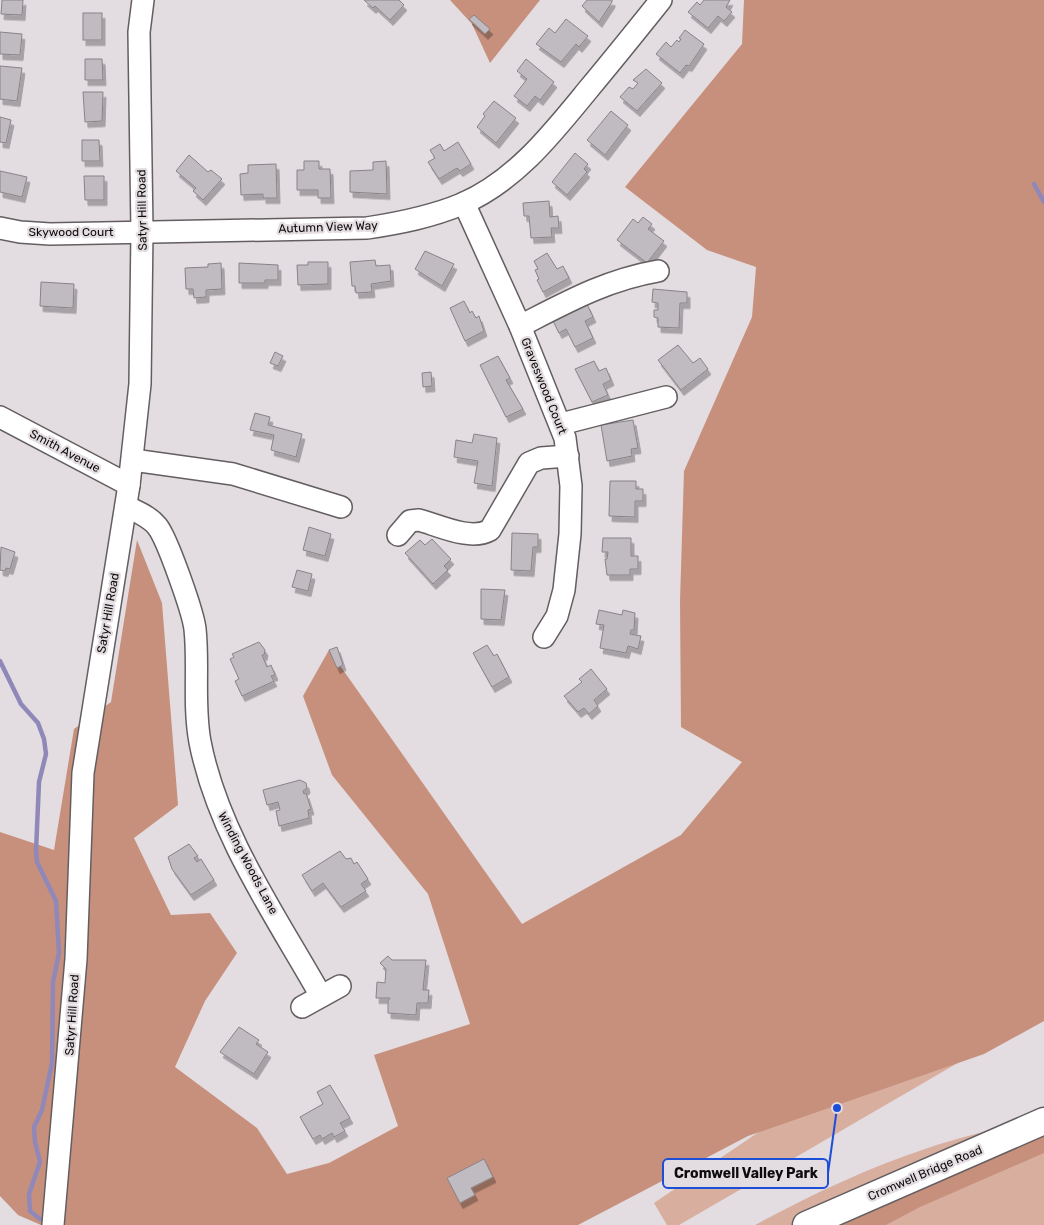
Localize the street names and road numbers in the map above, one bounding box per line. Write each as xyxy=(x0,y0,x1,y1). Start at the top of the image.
street label: Satyr Hill Road xyxy=(134,169,150,251)
street label: Autumn View Way xyxy=(278,218,378,236)
street label: Skywood Court xyxy=(29,225,114,239)
street label: Graveswood Court xyxy=(518,336,570,437)
street label: Smith Avenue xyxy=(27,427,103,476)
street label: Satyr Hill Road xyxy=(94,572,122,654)
street label: Winding Woods Lane xyxy=(215,810,281,917)
street label: Satyr Hill Road xyxy=(62,974,82,1056)
street label: Cromwell Bridge Road xyxy=(866,1143,984,1203)

